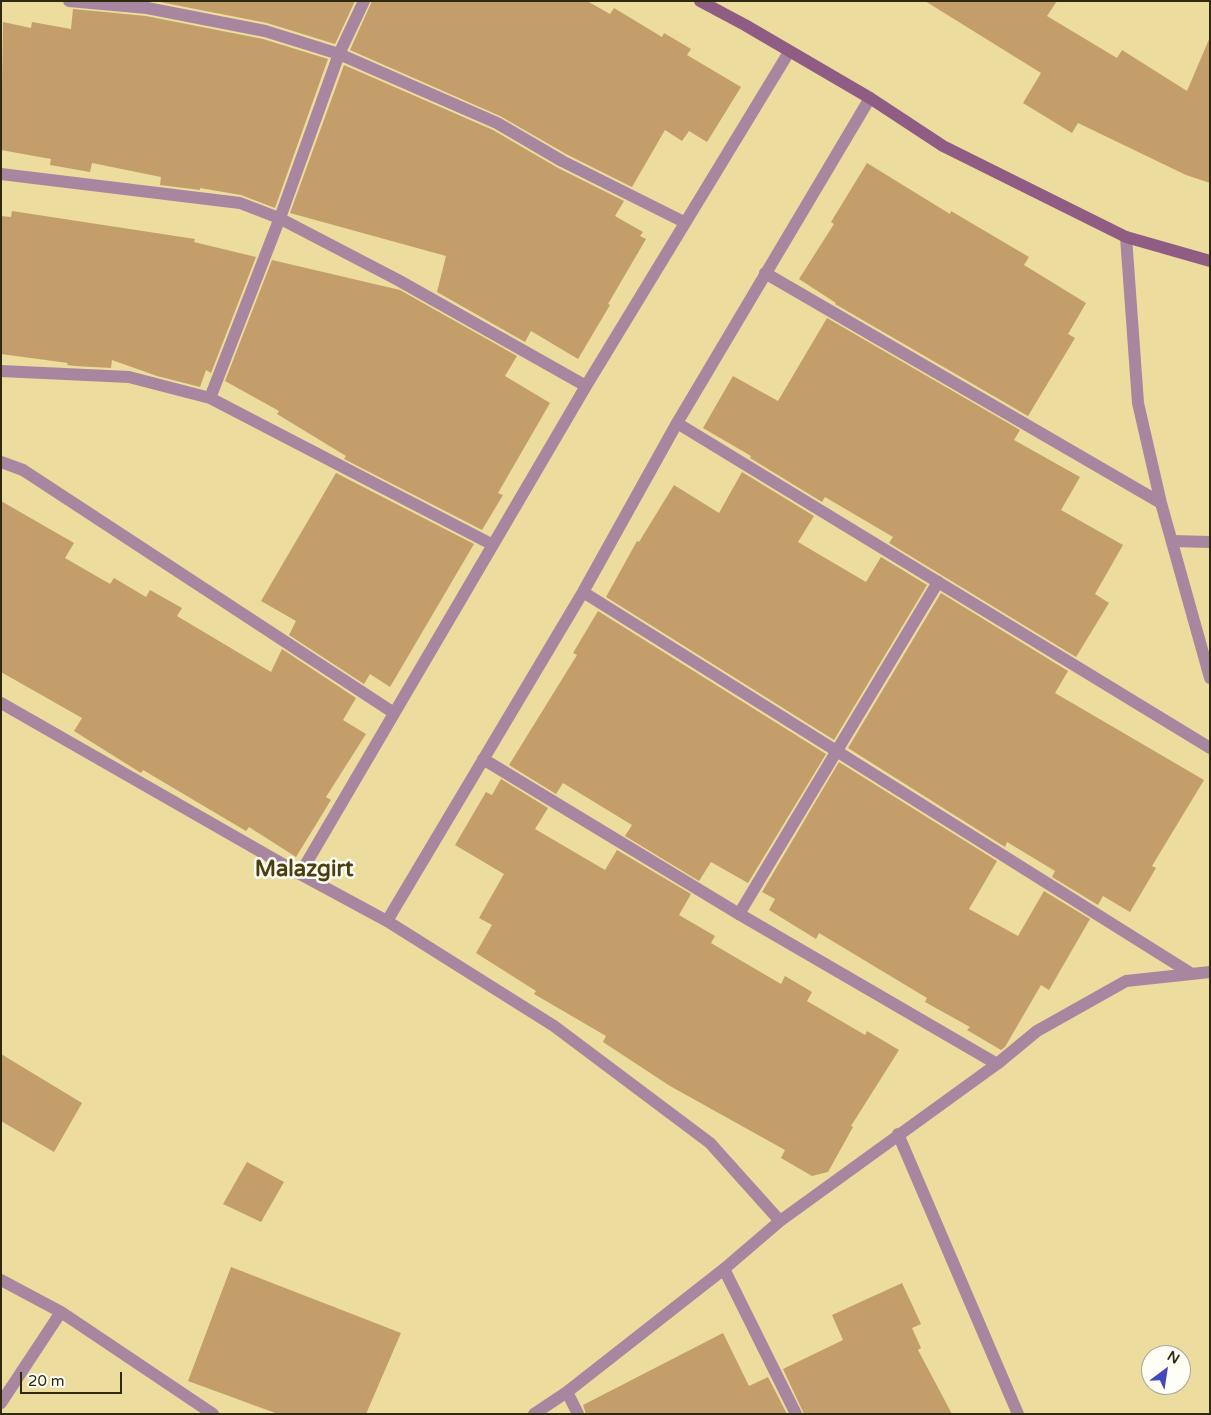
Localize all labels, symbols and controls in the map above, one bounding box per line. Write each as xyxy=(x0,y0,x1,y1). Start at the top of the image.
district label: Malazgirt xyxy=(255,857,353,883)
north arrow xyxy=(1141,1345,1191,1395)
text: N xyxy=(1164,1347,1183,1368)
scale bar xyxy=(22,1362,125,1394)
text: 20 m xyxy=(28,1372,65,1390)

